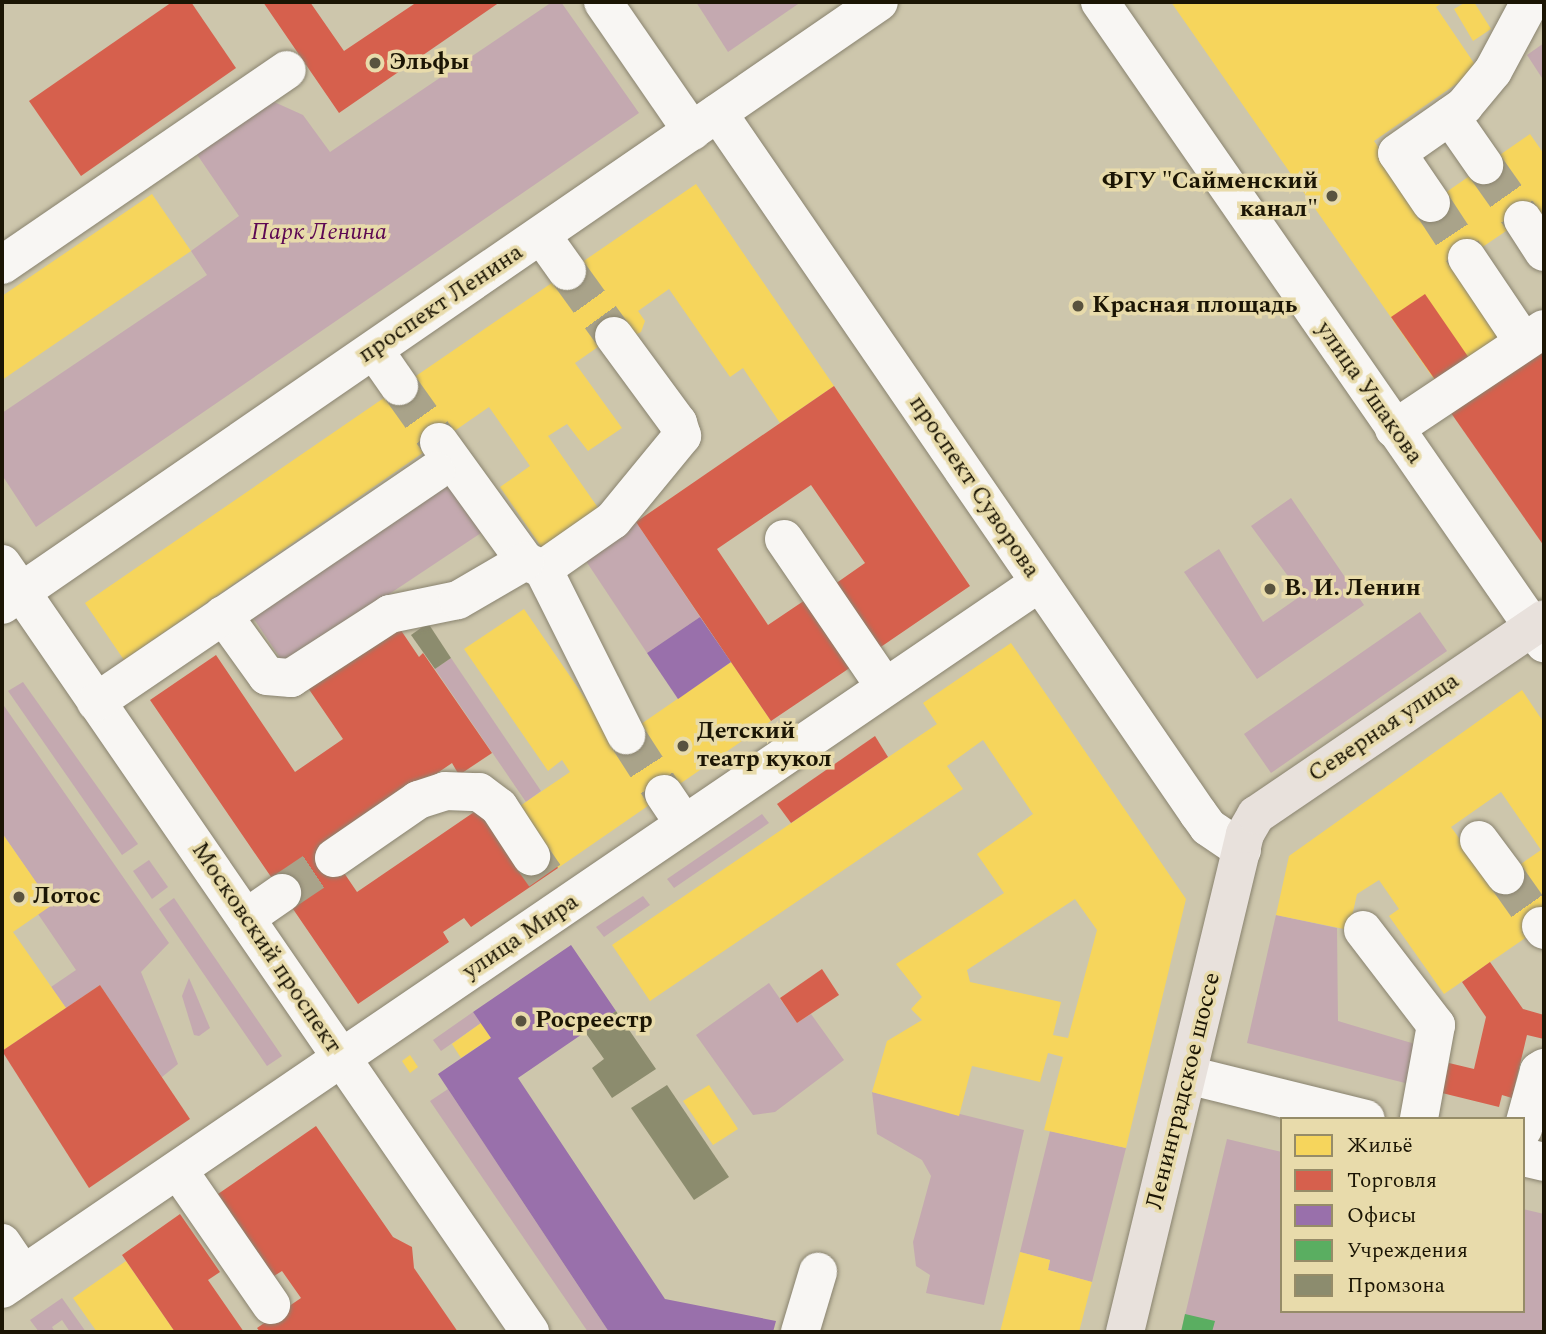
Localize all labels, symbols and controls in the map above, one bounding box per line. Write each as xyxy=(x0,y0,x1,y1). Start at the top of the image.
place label: Эльфы xyxy=(389,49,469,77)
marker: Эльфы xyxy=(367,55,383,71)
place label: ФГУ "Сайменский канал" xyxy=(1102,168,1318,224)
marker: ФГУ "Сайменский канал" xyxy=(1324,188,1340,204)
park label: Парк Ленина xyxy=(251,219,387,247)
street label: проспект Ленина xyxy=(353,238,529,370)
place label: Красная площадь xyxy=(1092,292,1297,320)
marker: Красная площадь xyxy=(1070,298,1086,314)
street label: улица Ушакова xyxy=(1309,316,1429,470)
street label: проспект Суворова xyxy=(902,390,1046,584)
place label: В. И. Ленин xyxy=(1284,575,1421,603)
marker: В. И. Ленин xyxy=(1262,581,1278,597)
street label: Северная улица xyxy=(1303,667,1465,789)
place label: Детский театр кукол xyxy=(697,718,832,774)
marker: Детский театр кукол xyxy=(675,738,691,754)
street label: Московский проспект xyxy=(185,837,347,1059)
place label: Лотос xyxy=(33,883,101,911)
street label: улица Мира xyxy=(458,888,584,986)
marker: Лотос xyxy=(11,889,27,905)
street label: Ленинградское шоссе xyxy=(1141,970,1227,1212)
place label: Росреестр xyxy=(535,1007,653,1035)
marker: Росреестр xyxy=(513,1013,529,1029)
legend xyxy=(1280,1117,1525,1313)
text: Жильё xyxy=(1347,1130,1413,1162)
text: Торговля xyxy=(1347,1165,1437,1197)
text: Офисы xyxy=(1347,1200,1416,1232)
text: Учреждения xyxy=(1347,1235,1468,1267)
text: Промзона xyxy=(1347,1270,1445,1302)

